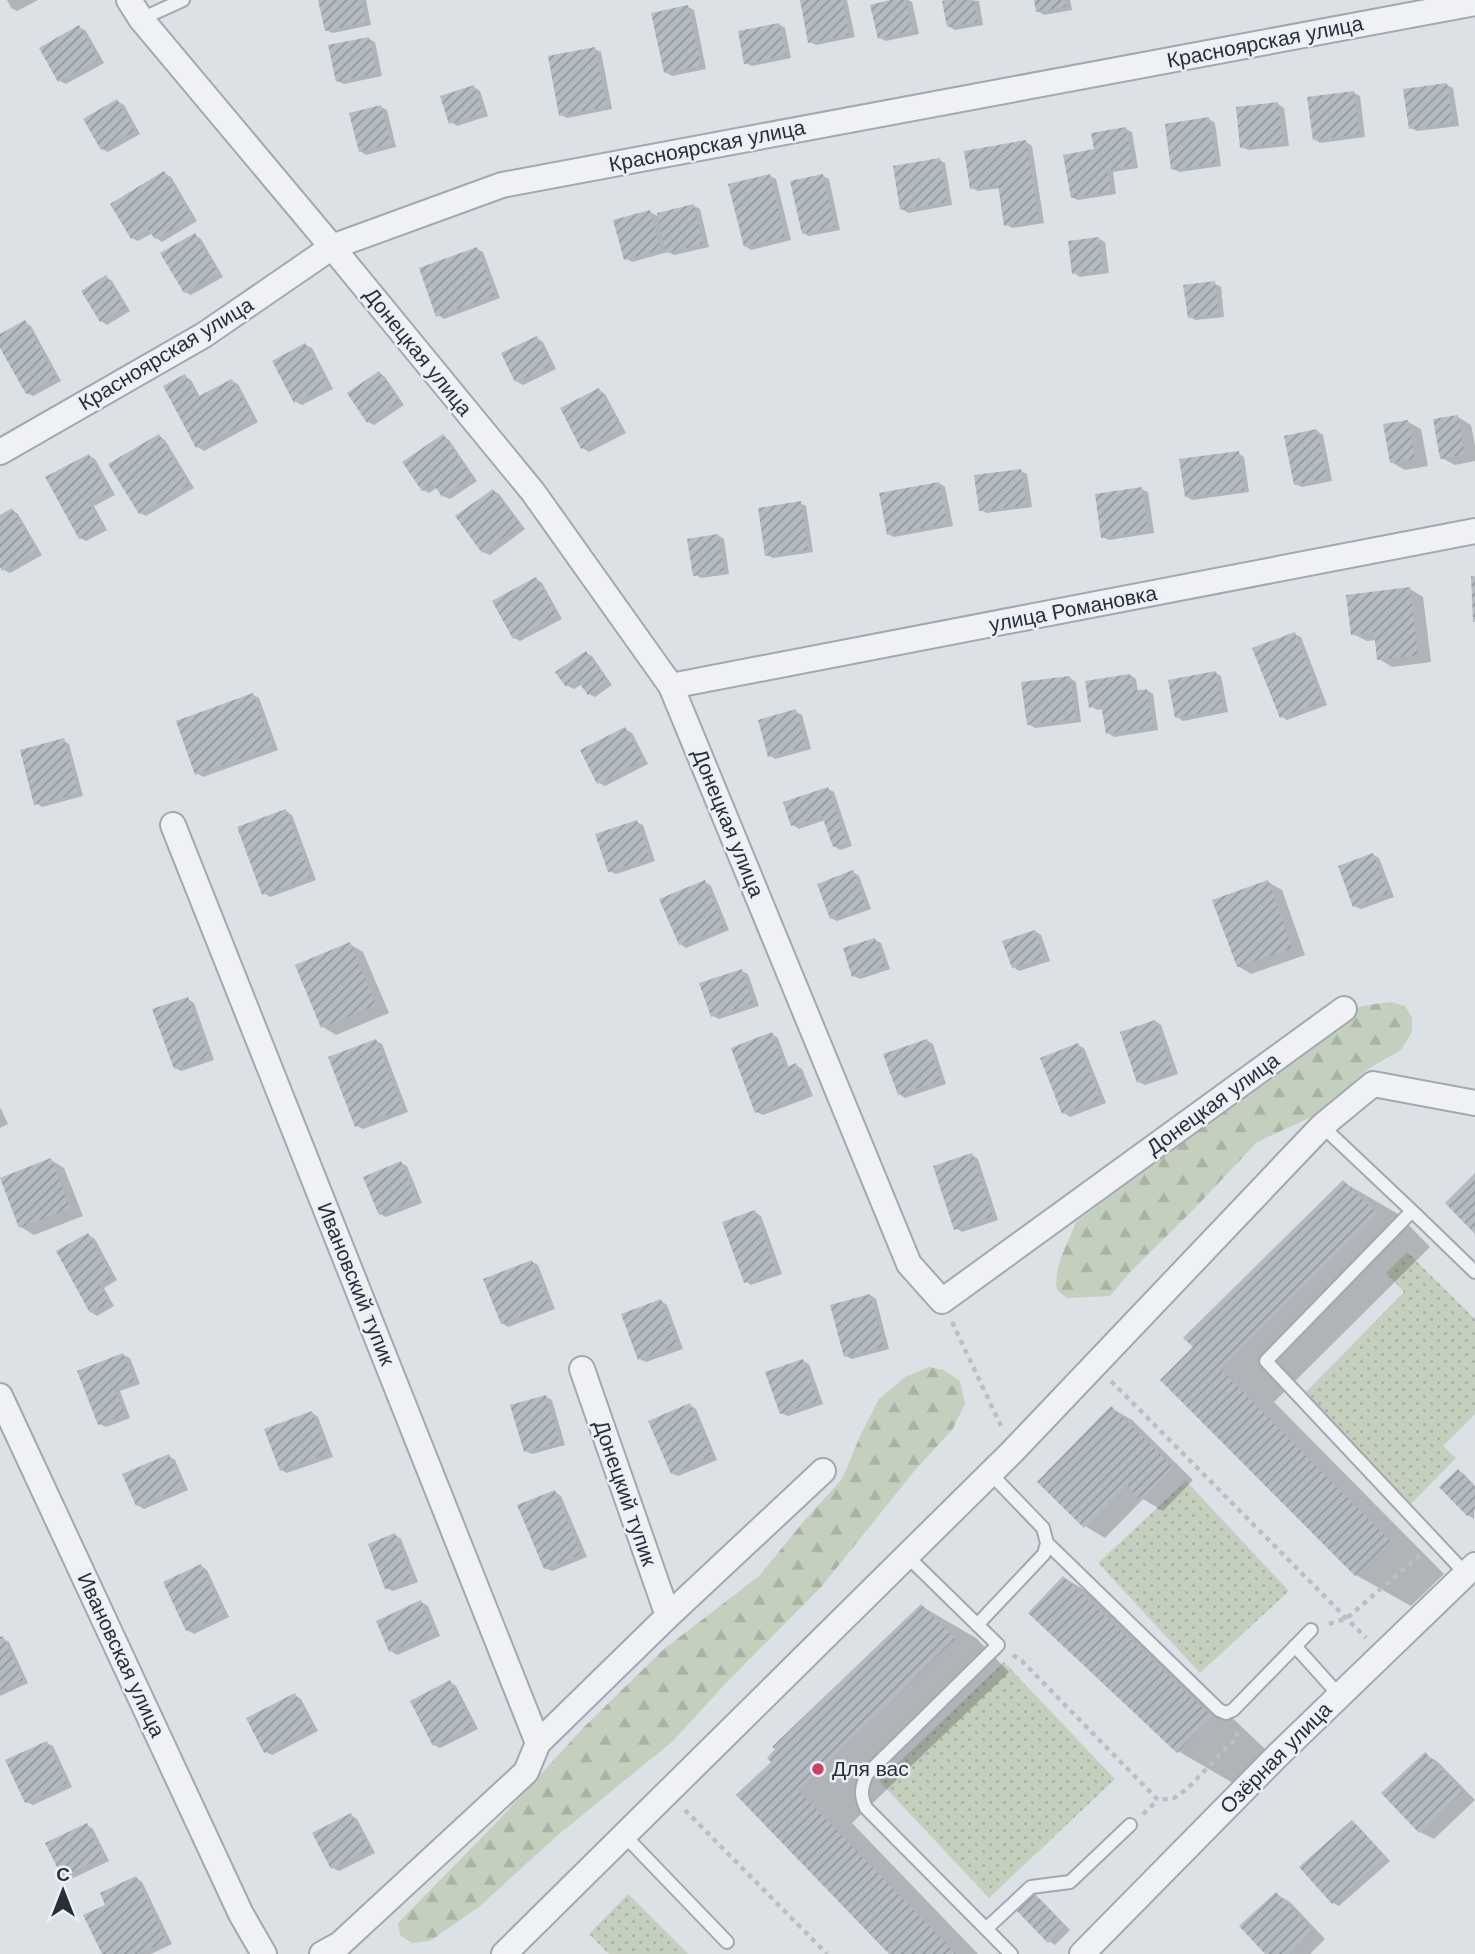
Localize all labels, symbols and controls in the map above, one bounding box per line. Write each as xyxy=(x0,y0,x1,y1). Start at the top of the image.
street label: Красноярская улица xyxy=(1165,11,1365,72)
street label: Красноярская улица xyxy=(607,115,807,176)
street label: Донецкая улица xyxy=(360,283,477,420)
street label: Красноярская улица xyxy=(74,292,257,415)
street label: улица Романовка xyxy=(987,581,1159,636)
street label: Донецкая улица xyxy=(688,745,769,901)
street label: Донецкая улица xyxy=(1142,1048,1284,1159)
street label: Ивановский тупик xyxy=(313,1199,400,1369)
street label: Донецкий тупик xyxy=(590,1417,661,1569)
street label: Ивановская улица xyxy=(73,1569,170,1741)
street label: Озёрная улица xyxy=(1215,1697,1336,1818)
place label: Для вас xyxy=(832,1757,909,1780)
marker: Для вас xyxy=(810,1761,826,1777)
north arrow xyxy=(28,1856,98,1926)
text: С xyxy=(56,1864,70,1885)

